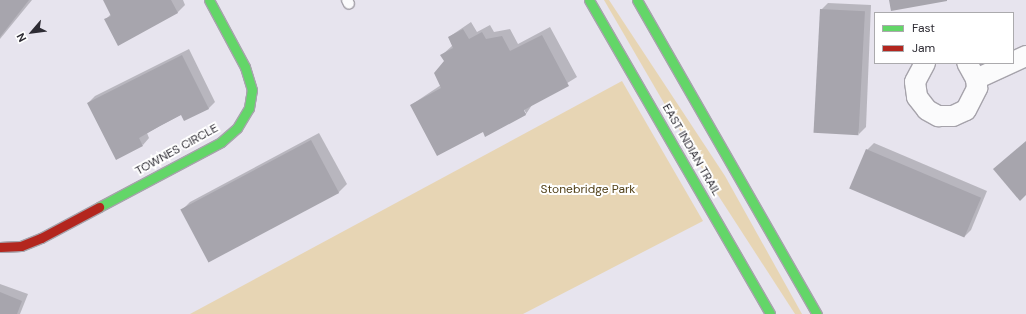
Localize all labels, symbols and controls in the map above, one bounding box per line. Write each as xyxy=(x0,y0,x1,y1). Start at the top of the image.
north arrow xyxy=(12,12,52,52)
legend xyxy=(874,12,1014,64)
text: Fast xyxy=(912,20,935,36)
text: N xyxy=(13,31,29,44)
text: Jam xyxy=(912,40,935,56)
street label: EAST INDIAN TRAIL xyxy=(659,101,723,199)
street label: TOWNES CIRCLE xyxy=(133,121,221,179)
park label: Stonebridge Park xyxy=(541,183,635,197)

